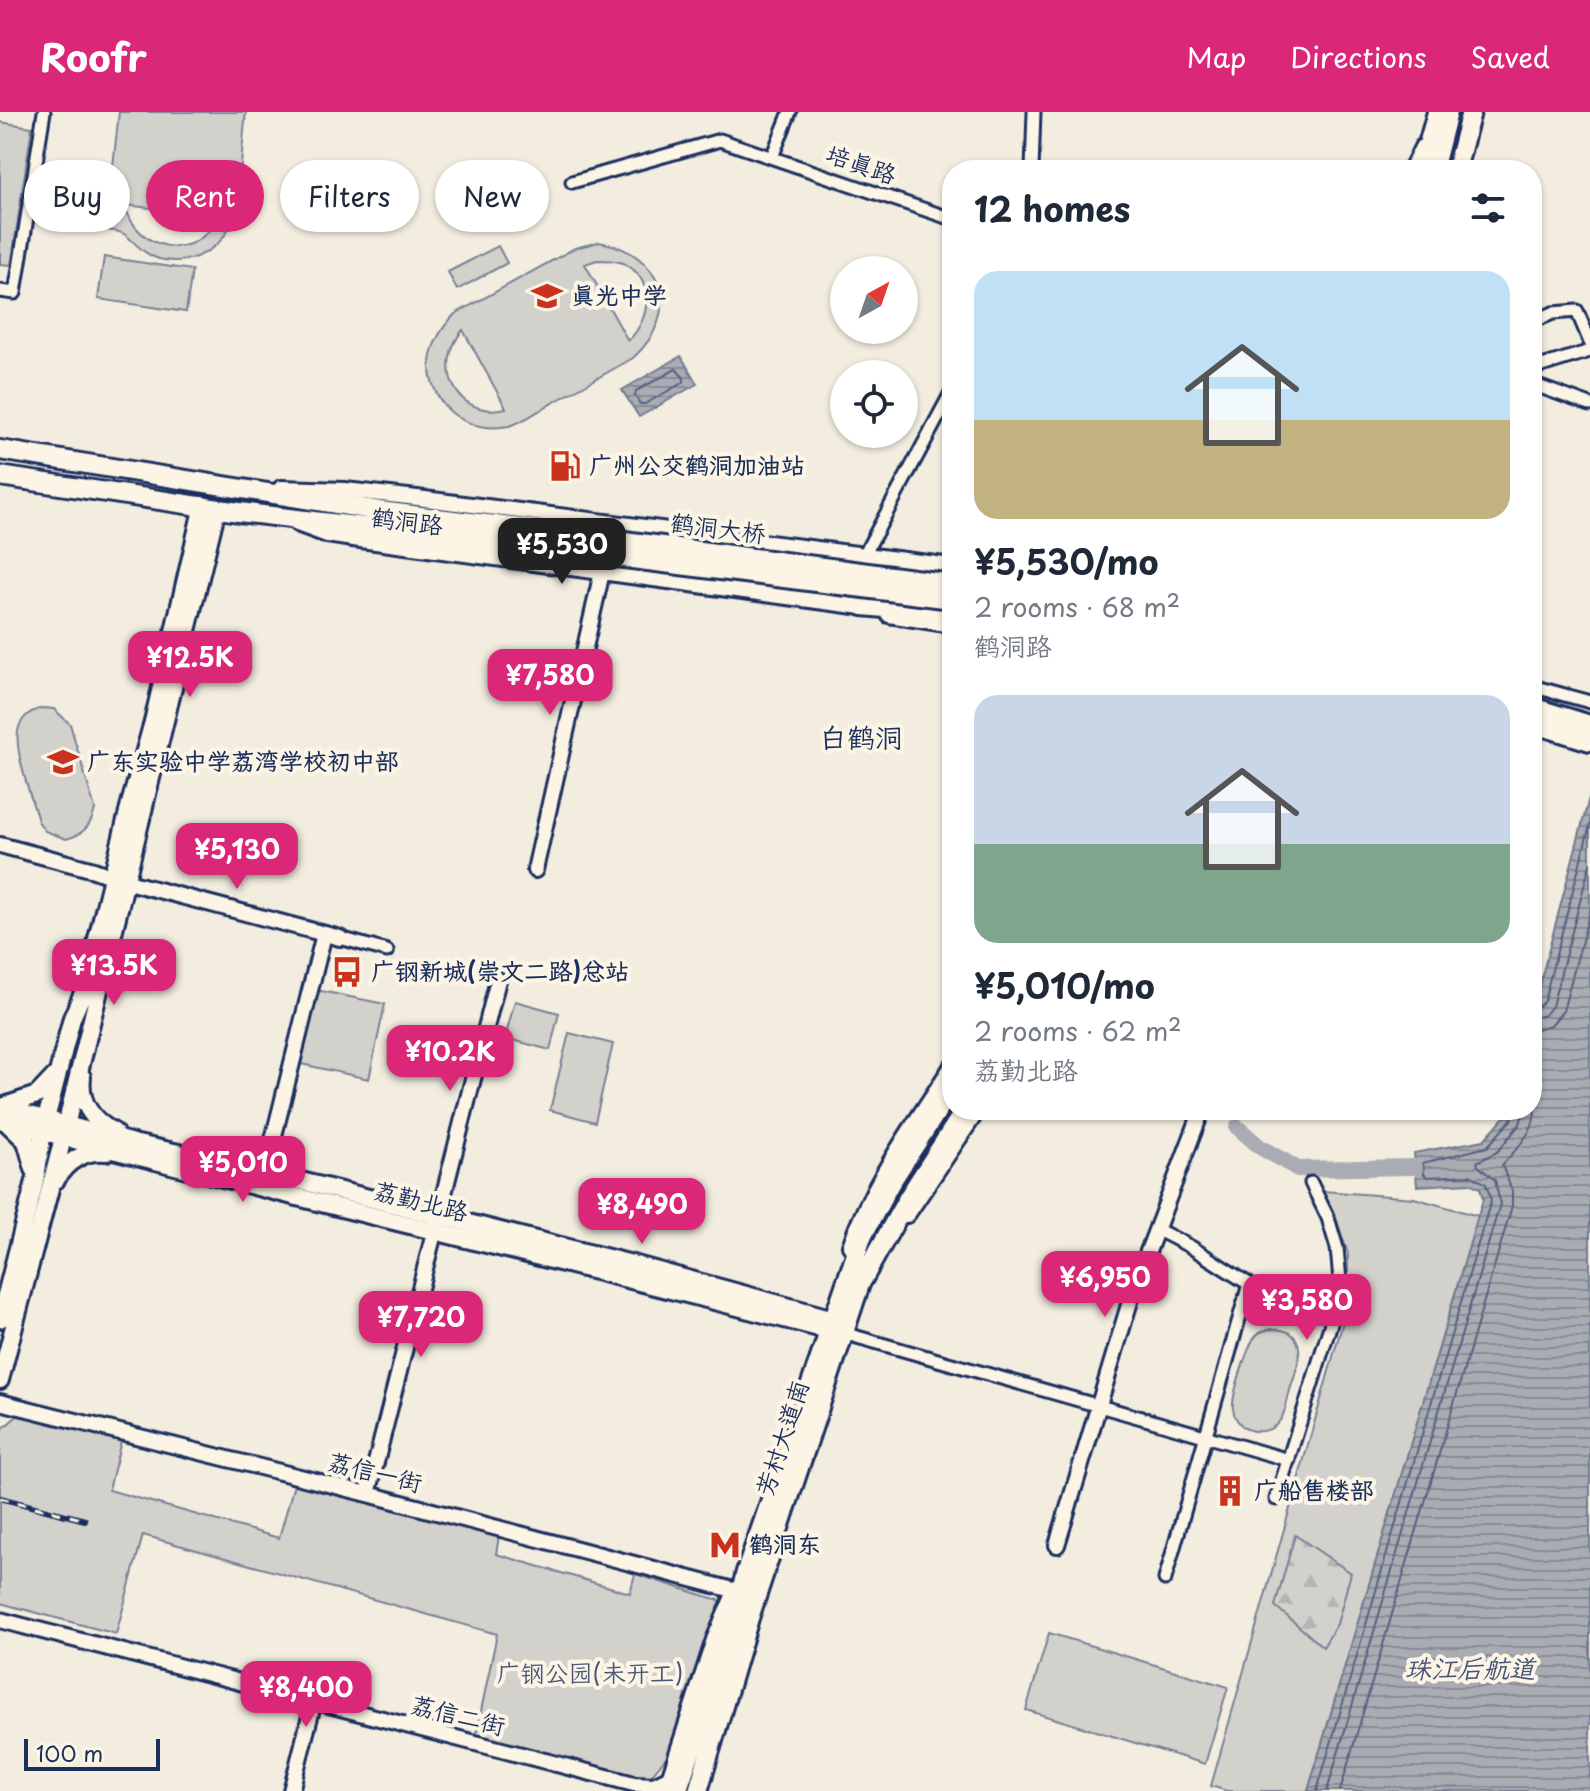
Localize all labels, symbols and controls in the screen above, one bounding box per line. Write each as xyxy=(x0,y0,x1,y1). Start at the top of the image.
text: Roofr xyxy=(40,28,147,85)
text: Map xyxy=(1187,35,1246,78)
text: Directions xyxy=(1290,35,1427,78)
text: Saved xyxy=(1471,35,1550,78)
street label: 培真路 xyxy=(822,134,902,192)
chip: Buy xyxy=(24,160,130,232)
chip: Rent xyxy=(146,160,264,232)
chip: Filters xyxy=(280,160,419,232)
chip: New xyxy=(435,160,549,232)
text: 12 homes xyxy=(974,182,1130,234)
icon: filters xyxy=(1466,186,1510,230)
north arrow xyxy=(830,256,918,344)
map controls xyxy=(830,256,918,448)
place label: 真光中学 xyxy=(571,276,667,312)
school or university icon: 真光中学 xyxy=(530,279,564,313)
icon: home xyxy=(1170,323,1314,467)
button: locate xyxy=(830,360,918,448)
place label: 广州公交鹤洞加油站 xyxy=(589,446,805,482)
fuel station icon: 广州公交鹤洞加油站 xyxy=(548,449,582,483)
street label: 鹤洞路 xyxy=(369,498,445,542)
street label: 鹤洞大桥 xyxy=(668,503,768,551)
pin: ¥5,530 xyxy=(497,518,627,586)
text: ¥5,530 xyxy=(516,524,608,563)
text: ¥5,530/mo xyxy=(974,535,1158,587)
text: 2 rooms · 68 m² xyxy=(974,587,1180,626)
text: 鹤洞路 xyxy=(974,626,1052,665)
pin: ¥12.5K xyxy=(125,631,255,699)
text: ¥12.5K xyxy=(146,637,234,676)
pin: ¥7,580 xyxy=(485,649,615,717)
text: ¥7,580 xyxy=(506,655,594,694)
district label: 白鹤洞 xyxy=(819,715,903,758)
place label: 广东实验中学荔湾学校初中部 xyxy=(87,742,399,778)
school or university icon: 广东实验中学荔湾学校初中部 xyxy=(46,745,80,779)
icon: home xyxy=(1170,747,1314,891)
pin: ¥5,130 xyxy=(172,823,302,891)
text: ¥5,130 xyxy=(194,829,280,868)
pin: ¥13.5K xyxy=(49,939,179,1007)
text: ¥13.5K xyxy=(70,945,158,984)
place label: 广钢新城(崇文二路)总站 xyxy=(371,952,629,988)
bus stop icon: 广钢新城(崇文二路)总站 xyxy=(330,955,364,989)
text: ¥5,010/mo xyxy=(974,959,1155,1011)
text: 2 rooms · 62 m² xyxy=(974,1011,1182,1050)
pin: ¥10.2K xyxy=(385,1025,515,1093)
text: ¥10.2K xyxy=(405,1031,495,1070)
text: 荔勤北路 xyxy=(974,1050,1078,1089)
pin: ¥5,010 xyxy=(178,1136,308,1204)
text: ¥5,010 xyxy=(198,1142,288,1181)
street label: 荔勤北路 xyxy=(371,1171,472,1229)
pin: ¥8,490 xyxy=(577,1178,707,1246)
text: ¥8,490 xyxy=(596,1184,688,1223)
pin: ¥6,950 xyxy=(1040,1251,1170,1319)
text: ¥6,950 xyxy=(1059,1257,1151,1296)
pin: ¥3,580 xyxy=(1242,1274,1372,1342)
text: ¥3,580 xyxy=(1261,1280,1353,1319)
pin: ¥7,720 xyxy=(356,1291,486,1359)
text: ¥7,720 xyxy=(377,1297,465,1336)
street label: 芳村大道南 xyxy=(745,1375,817,1500)
street label: 荔信一街 xyxy=(325,1442,426,1500)
place label: 广船售楼部 xyxy=(1254,1471,1374,1507)
building icon: 广船售楼部 xyxy=(1213,1474,1247,1508)
place label: 鹤洞东 xyxy=(749,1525,821,1561)
metro station icon: 鹤洞东 xyxy=(708,1528,742,1562)
water label: 珠江后航道 xyxy=(1405,1648,1537,1687)
park label: 广钢公园(未开工) xyxy=(497,1654,683,1690)
pin: ¥8,400 xyxy=(241,1661,371,1729)
text: ¥8,400 xyxy=(259,1667,353,1706)
street label: 荔信二街 xyxy=(408,1685,509,1743)
scale bar xyxy=(24,1735,160,1771)
text: 100 m xyxy=(36,1736,103,1769)

